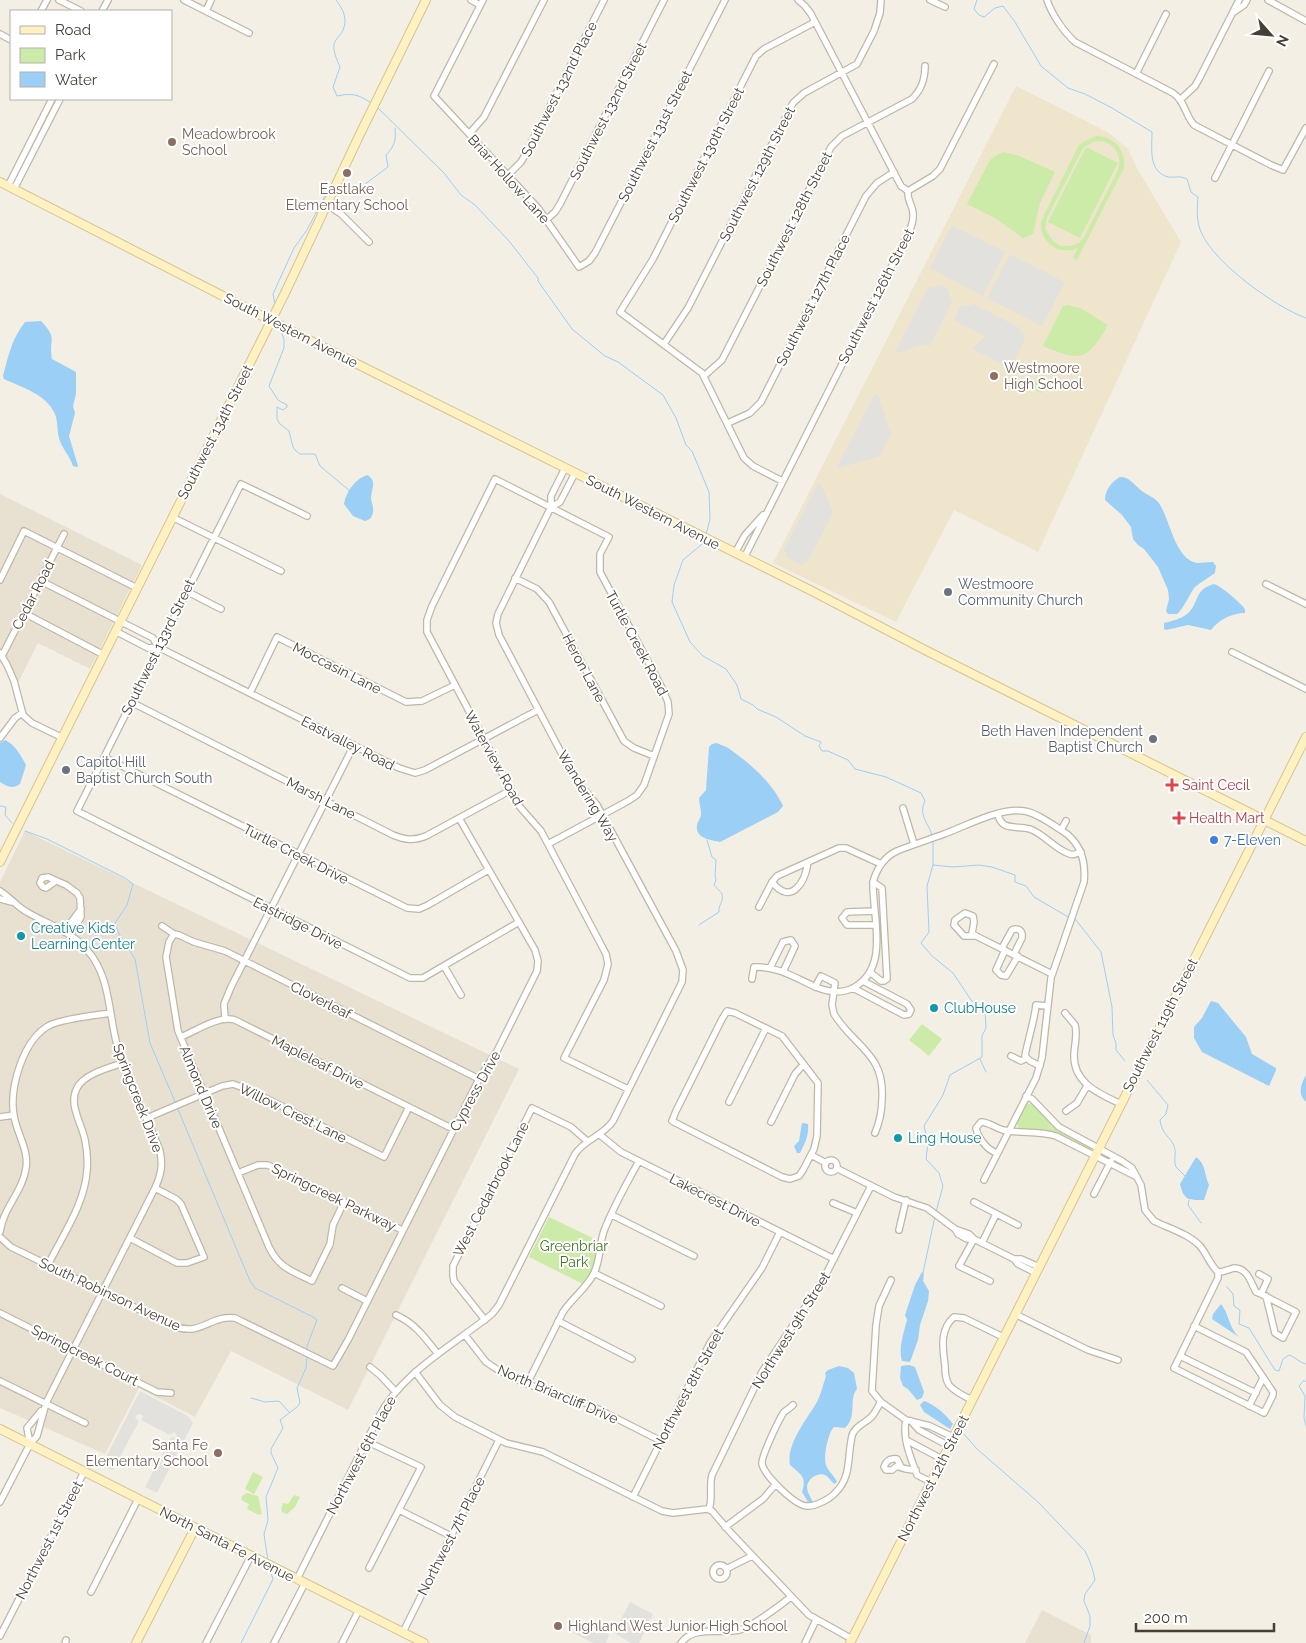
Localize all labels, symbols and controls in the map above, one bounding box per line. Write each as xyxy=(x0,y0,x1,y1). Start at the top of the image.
legend xyxy=(10,10,172,100)
north arrow xyxy=(1246,10,1296,60)
street label: Southwest 132nd Place xyxy=(518,19,600,159)
text: Road xyxy=(55,21,91,39)
text: N xyxy=(1273,33,1292,49)
street label: Southwest 132nd Street xyxy=(566,39,650,182)
text: Park xyxy=(55,46,86,64)
street label: Southwest 131st Street xyxy=(615,67,695,204)
text: Water xyxy=(55,71,98,89)
street label: Southwest 130th Street xyxy=(665,85,747,225)
street label: Southwest 129th Street xyxy=(716,104,798,244)
place label: Meadowbrook School xyxy=(182,126,276,158)
street label: Briar Hollow Lane xyxy=(465,131,553,227)
marker: Meadowbrook School xyxy=(166,136,178,148)
street label: Southwest 128th Street xyxy=(753,149,835,289)
marker: Eastlake Elementary School xyxy=(341,167,353,179)
place label: Eastlake Elementary School xyxy=(286,181,408,213)
street label: Southwest 126th Street xyxy=(835,226,917,366)
street label: Southwest 127th Place xyxy=(773,232,853,368)
street label: South Western Avenue xyxy=(221,289,361,371)
place label: Westmoore High School xyxy=(1004,360,1083,392)
street label: Southwest 134th Street xyxy=(174,362,256,502)
marker: Westmoore High School xyxy=(988,370,1000,382)
street label: South Western Avenue xyxy=(583,471,723,553)
street label: Cedar Road xyxy=(9,558,57,632)
street label: Southwest 133rd Street xyxy=(118,576,198,717)
place label: Westmoore Community Church xyxy=(958,576,1083,608)
marker: Westmoore Community Church xyxy=(942,586,954,598)
street label: Turtle Creek Road xyxy=(603,588,671,698)
street label: Heron Lane xyxy=(559,631,609,705)
street label: Moccasin Lane xyxy=(290,639,384,697)
street label: Waterview Road xyxy=(461,708,527,808)
street label: Eastvalley Road xyxy=(299,713,397,773)
place label: Beth Haven Independent Baptist Church xyxy=(981,723,1143,755)
marker: Beth Haven Independent Baptist Church xyxy=(1147,733,1159,745)
street label: Wandering Way xyxy=(555,748,622,845)
place label: Capitol Hill Baptist Church South xyxy=(76,754,212,786)
marker: Capitol Hill Baptist Church South xyxy=(60,764,72,776)
street label: Marsh Lane xyxy=(284,774,358,822)
place label: Saint Cecil xyxy=(1182,777,1250,793)
marker: Saint Cecil xyxy=(1166,779,1178,791)
place label: Health Mart xyxy=(1189,810,1265,826)
marker: Health Mart xyxy=(1173,812,1185,824)
street label: Turtle Creek Drive xyxy=(241,821,351,887)
place label: 7-Eleven xyxy=(1224,832,1281,848)
marker: 7-Eleven xyxy=(1208,834,1220,846)
street label: Eastridge Drive xyxy=(251,894,345,952)
place label: Creative Kids Learning Center xyxy=(31,920,135,952)
marker: Creative Kids Learning Center xyxy=(15,930,27,942)
street label: Southwest 119th Street xyxy=(1119,955,1201,1094)
street label: Cloverleaf xyxy=(288,978,355,1023)
place label: ClubHouse xyxy=(944,1000,1016,1016)
marker: ClubHouse xyxy=(928,1002,940,1014)
street label: Mapleleaf Drive xyxy=(269,1032,367,1092)
street label: Springcreek Drive xyxy=(110,1041,166,1155)
street label: Almond Drive xyxy=(176,1043,226,1131)
street label: Cypress Drive xyxy=(446,1048,504,1134)
street label: Willow Crest Lane xyxy=(237,1080,349,1146)
street label: West Cedarbrook Lane xyxy=(450,1119,532,1259)
place label: Ling House xyxy=(908,1130,981,1146)
marker: Ling House xyxy=(892,1132,904,1144)
street label: Springcreek Parkway xyxy=(269,1160,399,1234)
street label: Lakecrest Drive xyxy=(667,1170,763,1230)
park label: Greenbriar Park xyxy=(540,1238,608,1270)
street label: South Robinson Avenue xyxy=(37,1254,183,1334)
street label: Northwest 9th Street xyxy=(749,1269,834,1391)
street label: Springcreek Court xyxy=(29,1321,141,1389)
street label: Northwest 8th Street xyxy=(649,1326,727,1452)
street label: North Briarcliff Drive xyxy=(495,1361,621,1427)
street label: Northwest 6th Place xyxy=(323,1393,399,1517)
street label: Northwest 12th Street xyxy=(894,1412,972,1544)
place label: Santa Fe Elementary School xyxy=(85,1437,208,1469)
marker: Santa Fe Elementary School xyxy=(212,1447,224,1459)
street label: Northwest 7th Place xyxy=(414,1474,488,1598)
street label: Northwest 1st Street xyxy=(12,1478,86,1602)
street label: North Santa Fe Avenue xyxy=(157,1503,297,1585)
scale bar xyxy=(1136,1600,1274,1632)
text: 200 m xyxy=(1144,1609,1188,1627)
place label: Highland West Junior High School xyxy=(568,1618,788,1634)
marker: Highland West Junior High School xyxy=(552,1620,564,1632)

